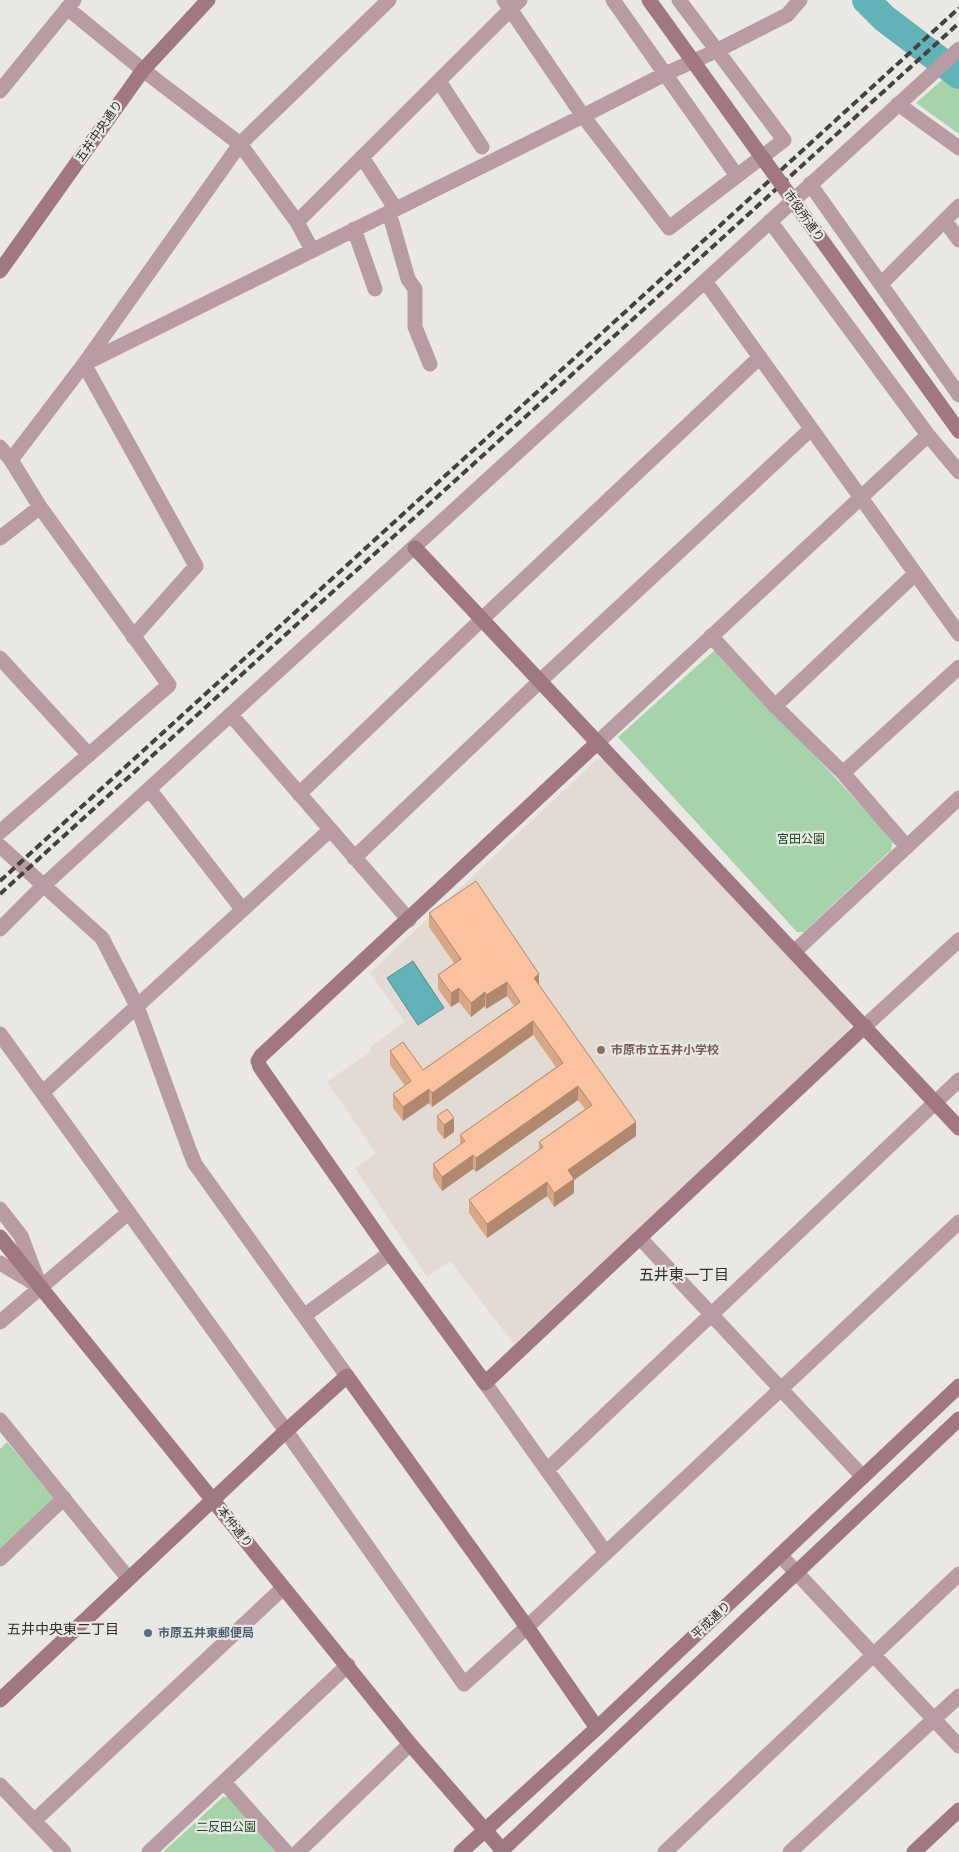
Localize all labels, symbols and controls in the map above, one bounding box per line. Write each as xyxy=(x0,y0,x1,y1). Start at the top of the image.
street label: 五井中央通り xyxy=(72,97,127,166)
street label: 市役所通り xyxy=(779,187,828,246)
park label: 宮田公園 xyxy=(777,831,825,848)
place label: 市原市立五井小学校 xyxy=(611,1042,719,1059)
marker: 市原市立五井小学校 xyxy=(595,1044,607,1056)
district label: 五井東一丁目 xyxy=(639,1265,729,1286)
street label: 本仲通り xyxy=(213,1503,256,1551)
street label: 平成通り xyxy=(688,1598,735,1643)
district label: 五井中央東二丁目 xyxy=(7,1620,119,1640)
place label: 市原五井東郵便局 xyxy=(158,1625,254,1642)
marker: 市原五井東郵便局 xyxy=(142,1627,154,1639)
park label: 二反田公園 xyxy=(196,1819,256,1836)

